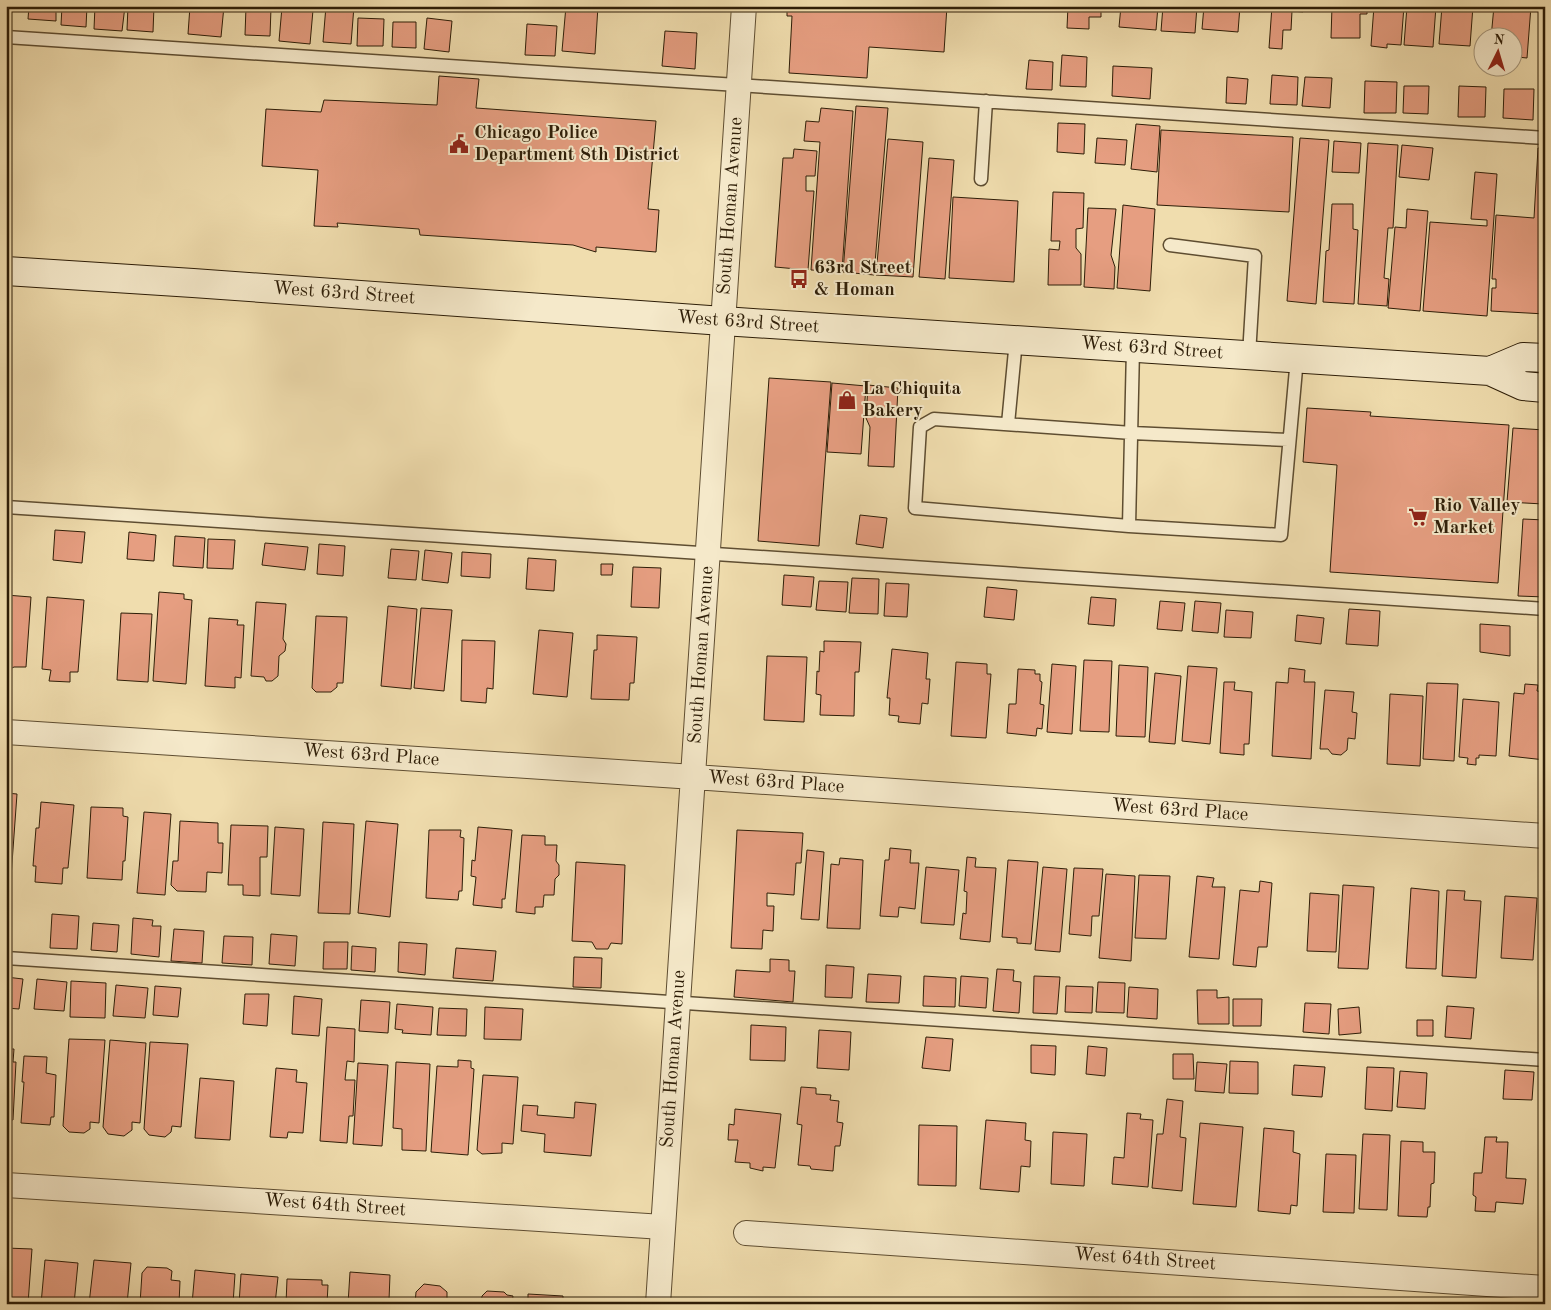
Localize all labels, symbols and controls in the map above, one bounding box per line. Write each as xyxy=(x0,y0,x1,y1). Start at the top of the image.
north arrow xyxy=(1474,28,1524,78)
text: N xyxy=(1493,33,1505,48)
street label: South Homan Avenue xyxy=(715,116,747,296)
place label: Chicago Police Department 8th District xyxy=(474,124,679,165)
public building icon: Chicago Police Department 8th District xyxy=(448,133,470,155)
place label: 63rd Street & Homan xyxy=(814,259,912,300)
bus stop icon: 63rd Street & Homan xyxy=(788,268,810,290)
street label: West 63rd Street xyxy=(272,280,416,308)
street label: West 63rd Street xyxy=(676,309,820,337)
street label: West 63rd Street xyxy=(1080,335,1224,363)
place label: La Chiquita Bakery xyxy=(862,380,961,421)
shop icon: La Chiquita Bakery xyxy=(836,389,858,411)
place label: Rio Valley Market xyxy=(1433,497,1521,538)
supermarket icon: Rio Valley Market xyxy=(1407,506,1429,528)
street label: South Homan Avenue xyxy=(686,565,718,745)
street label: West 63rd Place xyxy=(302,742,440,770)
street label: West 63rd Place xyxy=(707,769,845,797)
street label: West 63rd Place xyxy=(1111,797,1249,825)
street label: South Homan Avenue xyxy=(658,969,690,1149)
street label: West 64th Street xyxy=(263,1192,407,1220)
street label: West 64th Street xyxy=(1073,1246,1217,1274)

